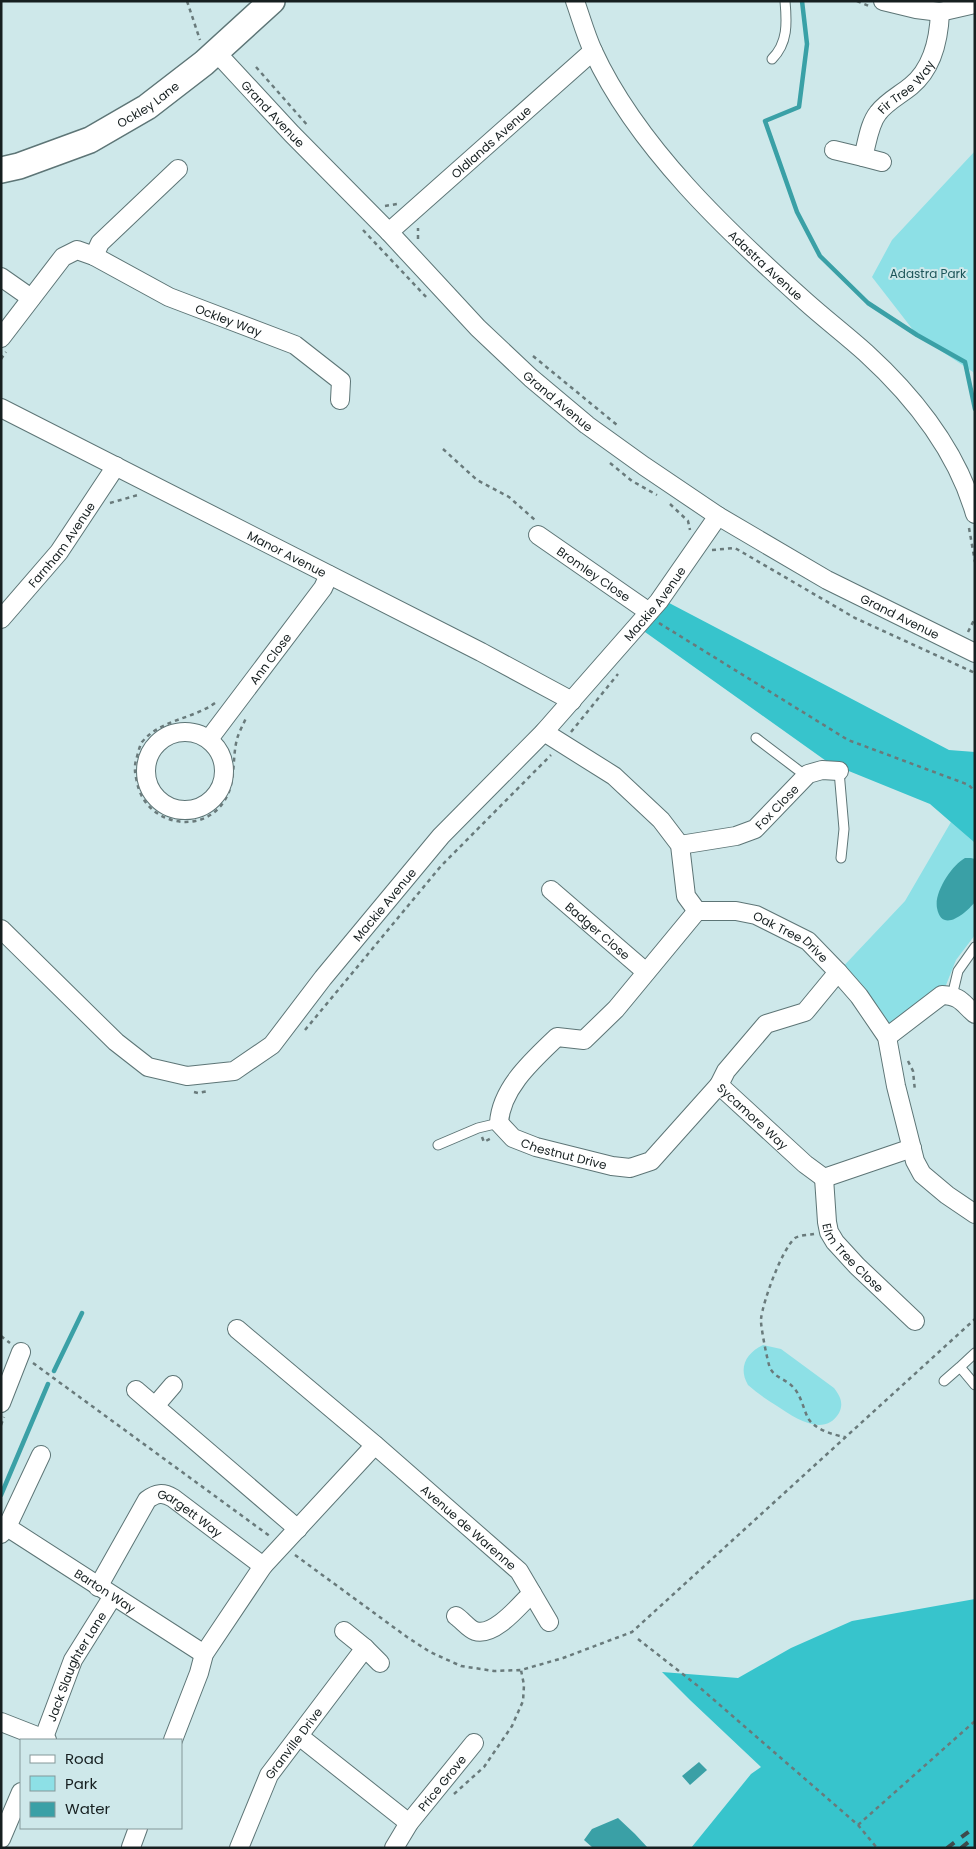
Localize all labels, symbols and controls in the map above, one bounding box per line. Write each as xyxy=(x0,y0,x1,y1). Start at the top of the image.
street label: Fir Tree Way xyxy=(873,57,938,117)
street label: Grand Avenue xyxy=(238,76,309,151)
street label: Ockley Lane xyxy=(113,77,182,131)
street label: Oldlands Avenue xyxy=(447,102,535,182)
street label: Adastra Avenue xyxy=(725,226,807,304)
park label: Adastra Park xyxy=(890,265,967,282)
street label: Ockley Way xyxy=(193,299,265,340)
street label: Grand Avenue xyxy=(520,367,596,435)
street label: Farnham Avenue xyxy=(24,498,99,591)
street label: Manor Avenue xyxy=(245,526,330,581)
street label: Bromley Close xyxy=(554,542,634,605)
street label: Mackie Avenue xyxy=(620,563,689,644)
street label: Grand Avenue xyxy=(858,589,942,643)
street label: Ann Close xyxy=(245,629,295,688)
street label: Fox Close xyxy=(751,780,802,833)
street label: Mackie Avenue xyxy=(349,864,420,945)
street label: Badger Close xyxy=(562,898,634,963)
street label: Oak Tree Drive xyxy=(750,907,832,966)
street label: Sycamore Way xyxy=(714,1079,792,1153)
street label: Chestnut Drive xyxy=(519,1133,609,1173)
street label: Elm Tree Close xyxy=(819,1221,888,1296)
street label: Avenue de Warenne xyxy=(417,1481,520,1574)
street label: Gargett Way xyxy=(157,1485,226,1541)
street label: Barton Way xyxy=(71,1564,139,1616)
street label: Jack Slaughter Lane xyxy=(42,1608,110,1724)
street label: Granville Drive xyxy=(260,1704,326,1782)
legend xyxy=(20,1739,182,1829)
text: Road xyxy=(65,1748,104,1769)
street label: Price Grove xyxy=(414,1751,470,1815)
text: Park xyxy=(65,1773,97,1794)
text: Water xyxy=(65,1798,111,1819)

